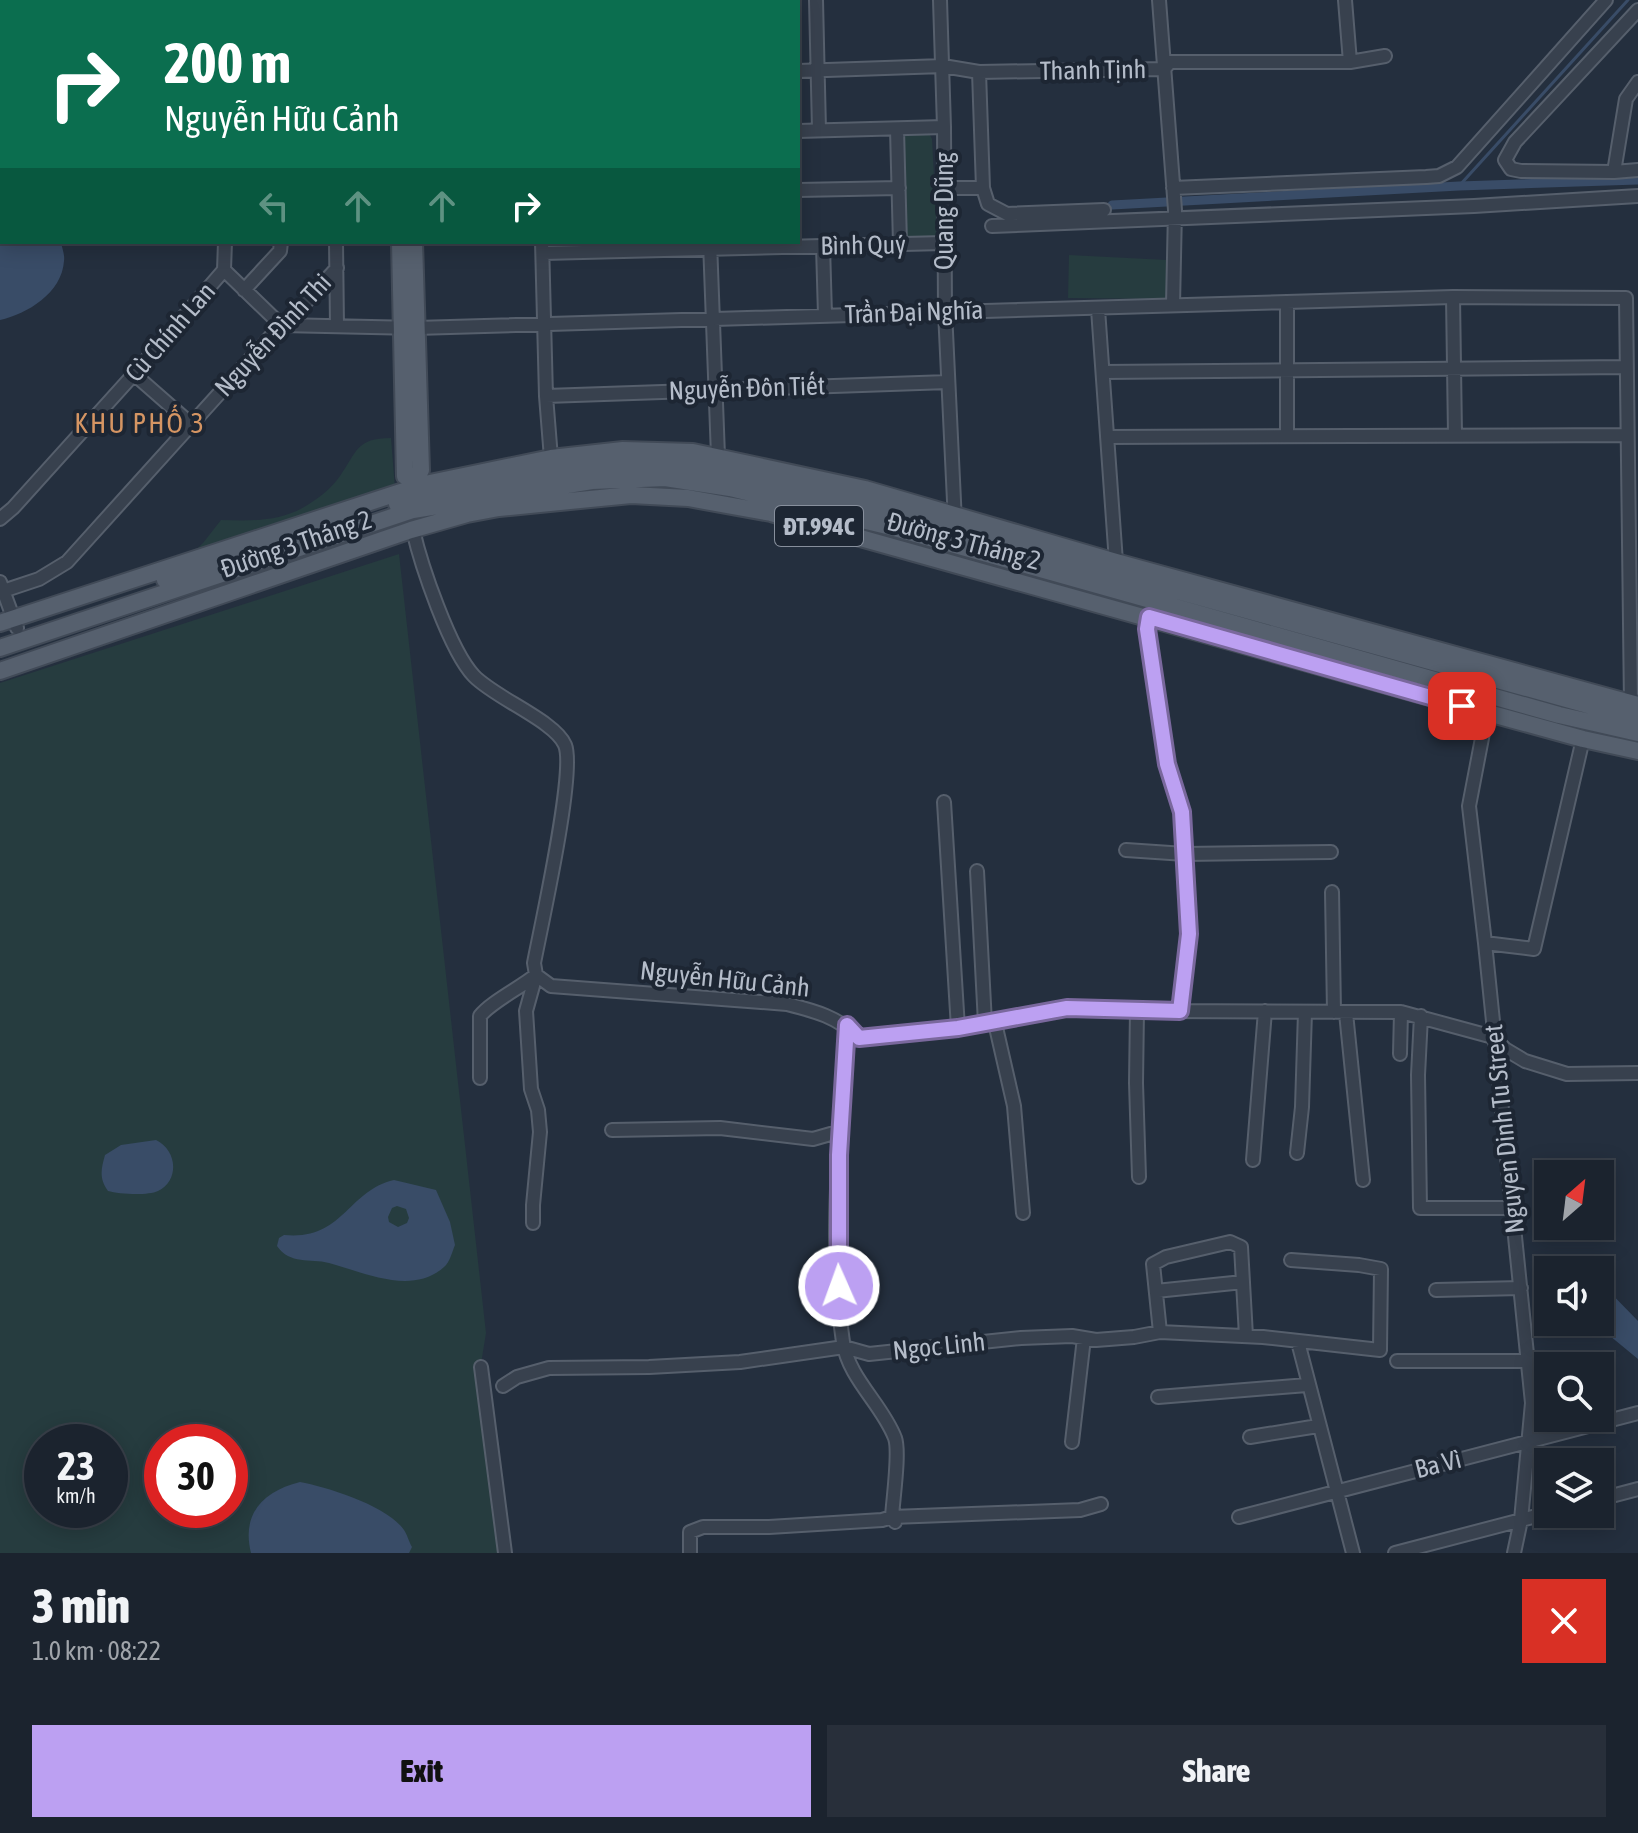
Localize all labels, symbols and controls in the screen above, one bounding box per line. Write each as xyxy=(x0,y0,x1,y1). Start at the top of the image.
text: 200 m xyxy=(164,31,291,95)
icon: right xyxy=(32,32,136,136)
street label: Thanh Tịnh xyxy=(1040,54,1146,86)
text: Nguyễn Hữu Cảnh xyxy=(164,97,400,139)
street label: Quang Dũng xyxy=(929,151,959,270)
icon: left xyxy=(252,184,296,228)
icon: ahead xyxy=(336,184,380,228)
icon: ahead xyxy=(420,184,464,228)
icon: right xyxy=(504,184,548,228)
street label: Bình Quý xyxy=(820,229,906,261)
street label: Nguyễn Đình Thi xyxy=(209,268,337,402)
street label: Cù Chính Lan xyxy=(119,276,221,388)
street label: Trần Đại Nghĩa xyxy=(844,295,984,329)
street label: Nguyễn Đôn Tiết xyxy=(668,370,826,406)
district label: KHU PHỐ 3 xyxy=(74,404,206,439)
street label: Đường 3 Tháng 2 xyxy=(217,504,375,584)
road number: ĐT.994C xyxy=(775,506,863,546)
street label: Đường 3 Tháng 2 xyxy=(884,506,1044,576)
pin xyxy=(1428,672,1496,740)
icon: arrive xyxy=(1440,684,1484,728)
street label: Nguyễn Hữu Cảnh xyxy=(639,955,811,1003)
street label: Nguyen Dinh Tu Street xyxy=(1478,1023,1530,1235)
north arrow xyxy=(1534,1160,1614,1240)
map controls xyxy=(1534,1160,1614,1528)
position arrow xyxy=(797,1244,881,1328)
button: sound xyxy=(1534,1256,1614,1336)
street label: Ngọc Linh xyxy=(891,1326,987,1366)
button: search xyxy=(1534,1352,1614,1432)
speed limit sign: 30 xyxy=(144,1424,248,1528)
text: 23 xyxy=(57,1443,95,1488)
street label: Ba Vì xyxy=(1412,1444,1464,1484)
button: layers xyxy=(1534,1448,1614,1528)
text: km/h xyxy=(56,1484,96,1507)
text: 3 min xyxy=(32,1578,130,1633)
button: close xyxy=(1522,1579,1606,1663)
text: 1.0 km · 08:22 xyxy=(32,1636,161,1666)
button: Exit xyxy=(32,1725,811,1817)
button: Share xyxy=(827,1725,1606,1817)

